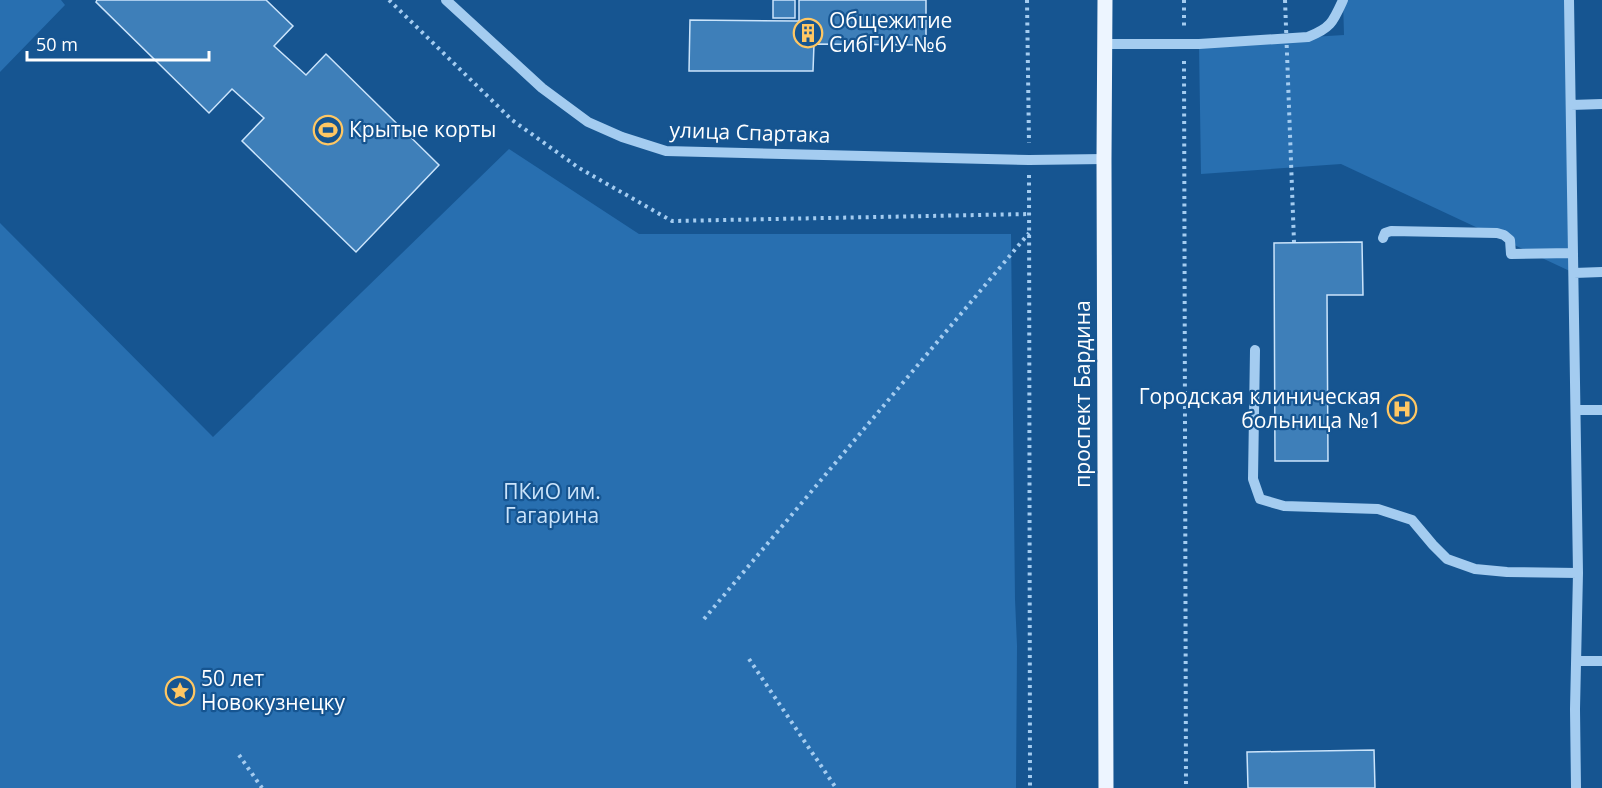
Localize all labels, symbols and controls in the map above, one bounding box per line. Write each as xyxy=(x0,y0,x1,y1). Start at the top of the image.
place label: Общежитие СибГИУ №6 xyxy=(829,6,952,58)
building icon: Общежитие СибГИУ №6 xyxy=(792,17,824,49)
scale bar xyxy=(27,24,208,62)
text: 50 m xyxy=(36,32,78,56)
sports icon: Крытые корты xyxy=(312,114,344,146)
place label: Крытые корты xyxy=(349,115,496,143)
street label: улица Спартака xyxy=(669,115,831,149)
street label: проспект Бардина xyxy=(1068,300,1096,488)
place label: Городская клиническая больница №1 xyxy=(1139,382,1381,434)
hospital icon: Городская клиническая больница №1 xyxy=(1386,393,1418,425)
park label: ПКиО им. Гагарина xyxy=(503,477,601,529)
place label: 50 лет Новокузнецку xyxy=(201,664,345,716)
place icon: 50 лет Новокузнецку xyxy=(164,675,196,707)

